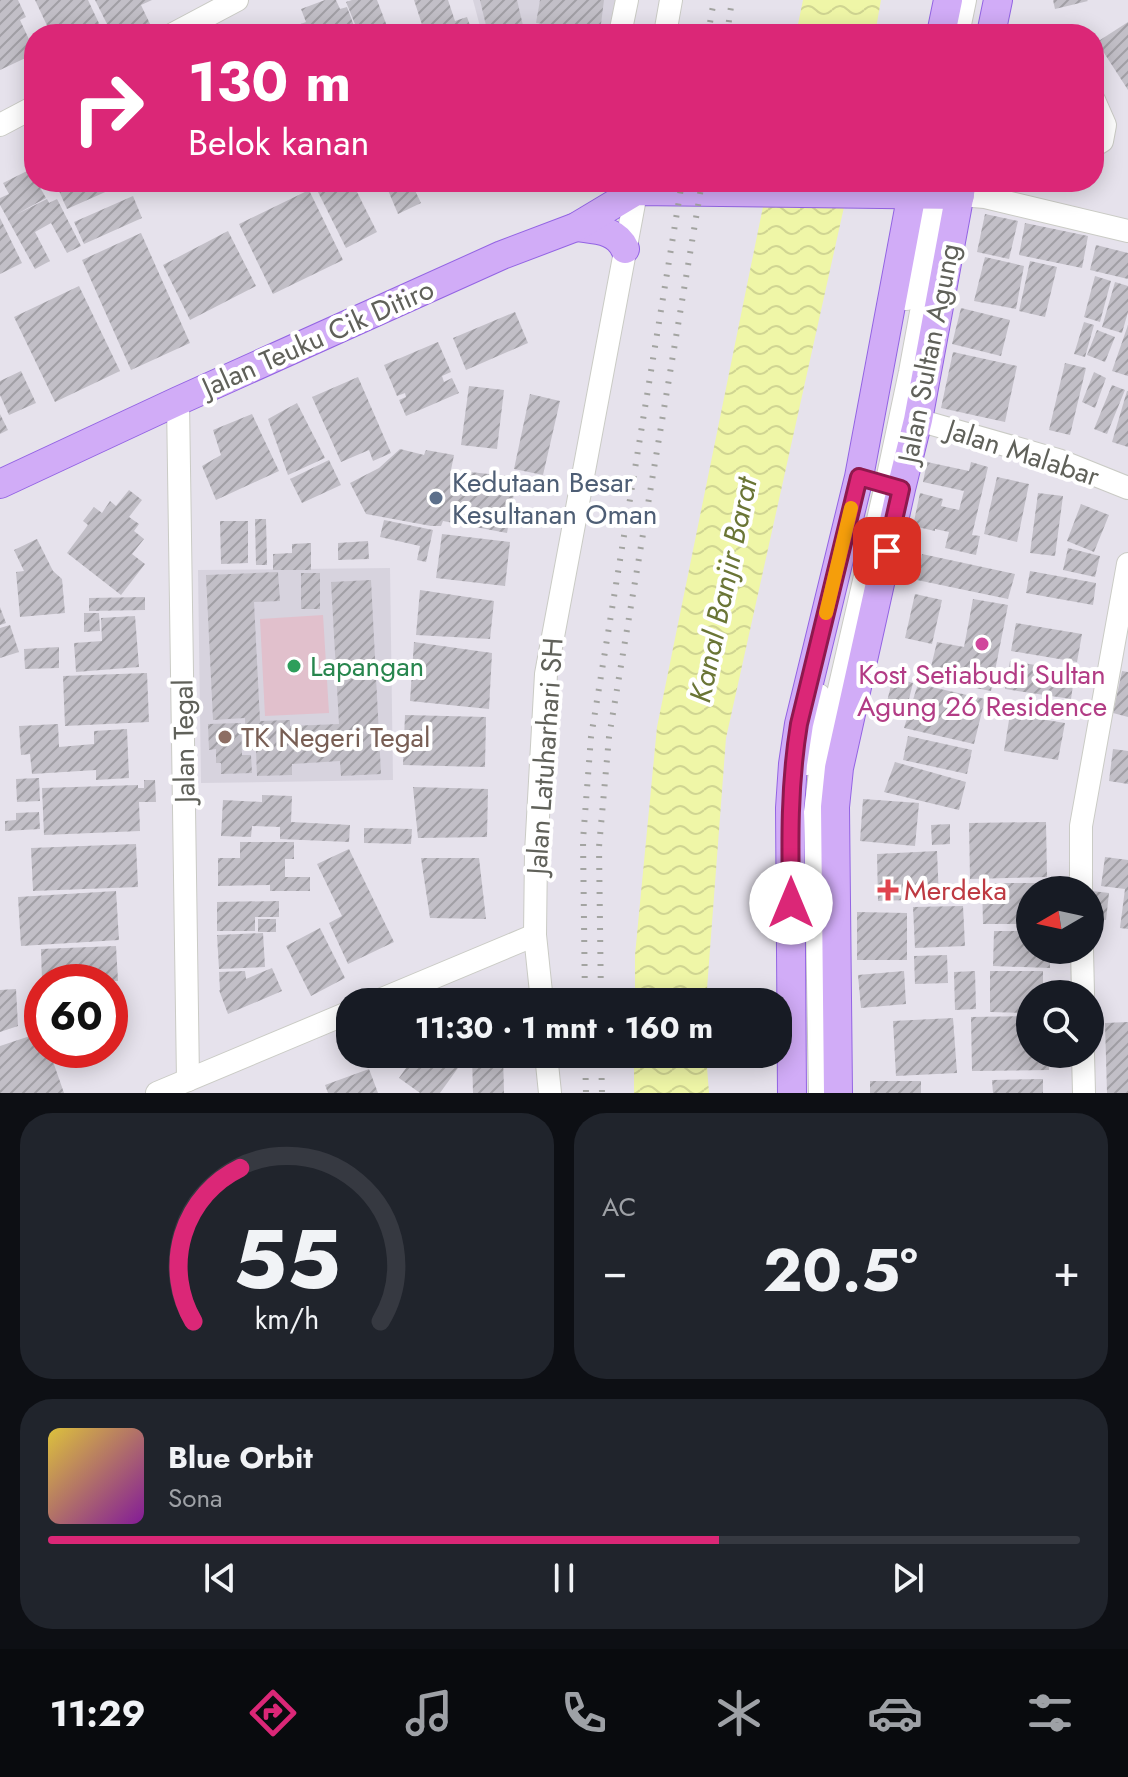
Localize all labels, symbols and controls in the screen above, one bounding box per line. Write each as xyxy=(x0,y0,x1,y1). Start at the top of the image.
text: 130 m xyxy=(188,41,351,122)
icon: right xyxy=(56,56,160,160)
text: Belok kanan xyxy=(188,116,369,168)
street label: Jalan Sultan Agung xyxy=(887,240,970,470)
street label: Jalan Teuku Cik Ditiro xyxy=(192,269,440,409)
street label: Jalan Malabar xyxy=(938,408,1105,497)
place label: Kedutaan Besar Kesultanan Oman xyxy=(452,462,657,535)
water label: Kanal Banjir Barat xyxy=(678,472,768,706)
marker: Kedutaan Besar Kesultanan Oman xyxy=(427,489,445,507)
pin xyxy=(853,517,921,585)
icon: arrive xyxy=(865,529,909,573)
marker: Kost Setiabudi Sultan Agung 26 Residence xyxy=(973,635,991,653)
street label: Jalan Latuharhari SH xyxy=(516,636,574,880)
place label: Lapangan xyxy=(310,646,424,687)
place label: Kost Setiabudi Sultan Agung 26 Residence xyxy=(857,654,1107,727)
marker: Lapangan xyxy=(285,657,303,675)
street label: Jalan Tegal xyxy=(162,679,206,807)
place label: TK Negeri Tegal xyxy=(241,717,431,758)
marker: TK Negeri Tegal xyxy=(216,728,234,746)
position arrow xyxy=(749,861,833,945)
place label: Merdeka xyxy=(904,870,1007,911)
north arrow xyxy=(1016,876,1104,964)
map controls xyxy=(1016,876,1104,1068)
marker: Merdeka xyxy=(879,881,897,899)
speed limit sign: 60 xyxy=(24,964,128,1068)
button: search xyxy=(1016,980,1104,1068)
text: 11:30 · 1 mnt · 160 m xyxy=(415,1006,713,1049)
text: AC xyxy=(602,1188,636,1226)
text: 55 xyxy=(233,1199,341,1319)
text: 20.5° xyxy=(763,1227,918,1314)
text: − xyxy=(602,1239,628,1303)
text: + xyxy=(1053,1239,1080,1303)
text: km/h xyxy=(255,1298,319,1340)
text: Blue Orbit xyxy=(168,1436,313,1479)
text: Sona xyxy=(168,1479,223,1517)
icon: previous xyxy=(198,1556,242,1600)
icon: pause xyxy=(542,1556,586,1600)
icon: next xyxy=(886,1556,930,1600)
icon: directions xyxy=(245,1685,301,1741)
icon: music xyxy=(401,1685,457,1741)
icon: phone xyxy=(556,1685,612,1741)
icon: climate xyxy=(711,1685,767,1741)
icon: car xyxy=(867,1685,923,1741)
icon: filters xyxy=(1022,1685,1078,1741)
text: 11:29 xyxy=(50,1687,146,1739)

